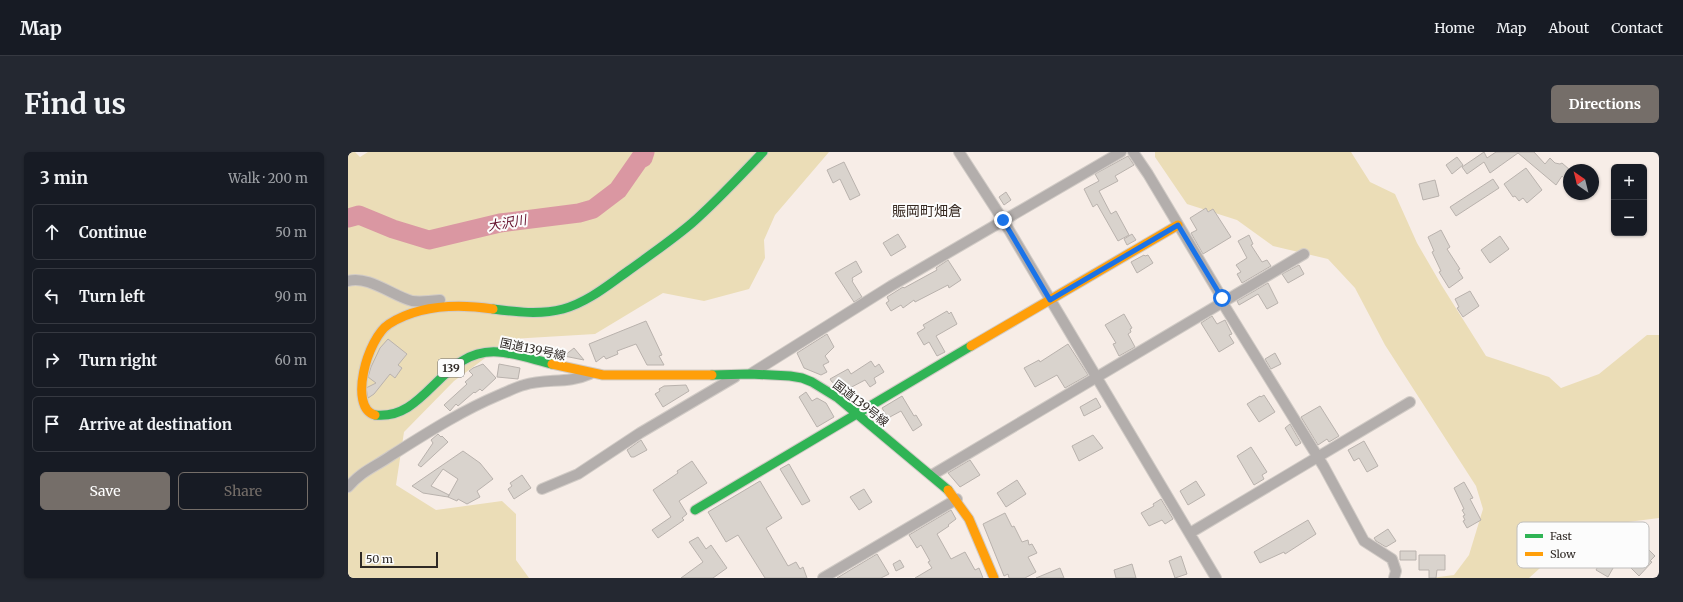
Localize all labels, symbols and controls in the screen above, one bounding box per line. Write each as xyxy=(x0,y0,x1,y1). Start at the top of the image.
text: Map xyxy=(20,16,62,40)
text: Home xyxy=(1434,19,1475,37)
text: Map xyxy=(1497,19,1526,37)
text: About xyxy=(1548,19,1589,37)
text: Contact xyxy=(1611,19,1663,37)
button: Directions xyxy=(1551,85,1659,123)
text: Find us xyxy=(24,86,126,122)
north arrow xyxy=(1563,164,1599,200)
map controls xyxy=(1611,164,1647,236)
button: + xyxy=(1611,164,1647,200)
text: 3 min xyxy=(40,167,88,189)
text: Walk · 200 m xyxy=(228,170,308,187)
button: − xyxy=(1611,200,1647,236)
district label: 賑岡町畑倉 xyxy=(892,202,962,220)
water label: 大沢川 xyxy=(486,211,530,235)
route end xyxy=(994,211,1012,229)
icon: ahead xyxy=(41,221,63,243)
text: Continue xyxy=(79,223,147,242)
text: 50 m xyxy=(275,224,307,241)
icon: left xyxy=(41,285,63,307)
text: Turn left xyxy=(79,287,145,306)
text: 90 m xyxy=(275,288,307,305)
route start xyxy=(1213,289,1231,307)
street label: 国道139号線 xyxy=(499,335,567,363)
icon: right xyxy=(41,349,63,371)
text: Turn right xyxy=(79,351,157,370)
text: 60 m xyxy=(275,352,307,369)
road number: 139 xyxy=(438,359,464,377)
street label: 国道139号線 xyxy=(830,377,892,429)
icon: arrive xyxy=(41,413,63,435)
text: Arrive at destination xyxy=(79,415,232,434)
button: Save xyxy=(40,472,170,510)
button: Share xyxy=(178,472,308,510)
legend xyxy=(1517,522,1649,568)
text: Fast xyxy=(1550,529,1573,543)
text: Slow xyxy=(1550,547,1576,561)
scale bar xyxy=(360,550,438,569)
text: 50 m xyxy=(366,552,393,566)

